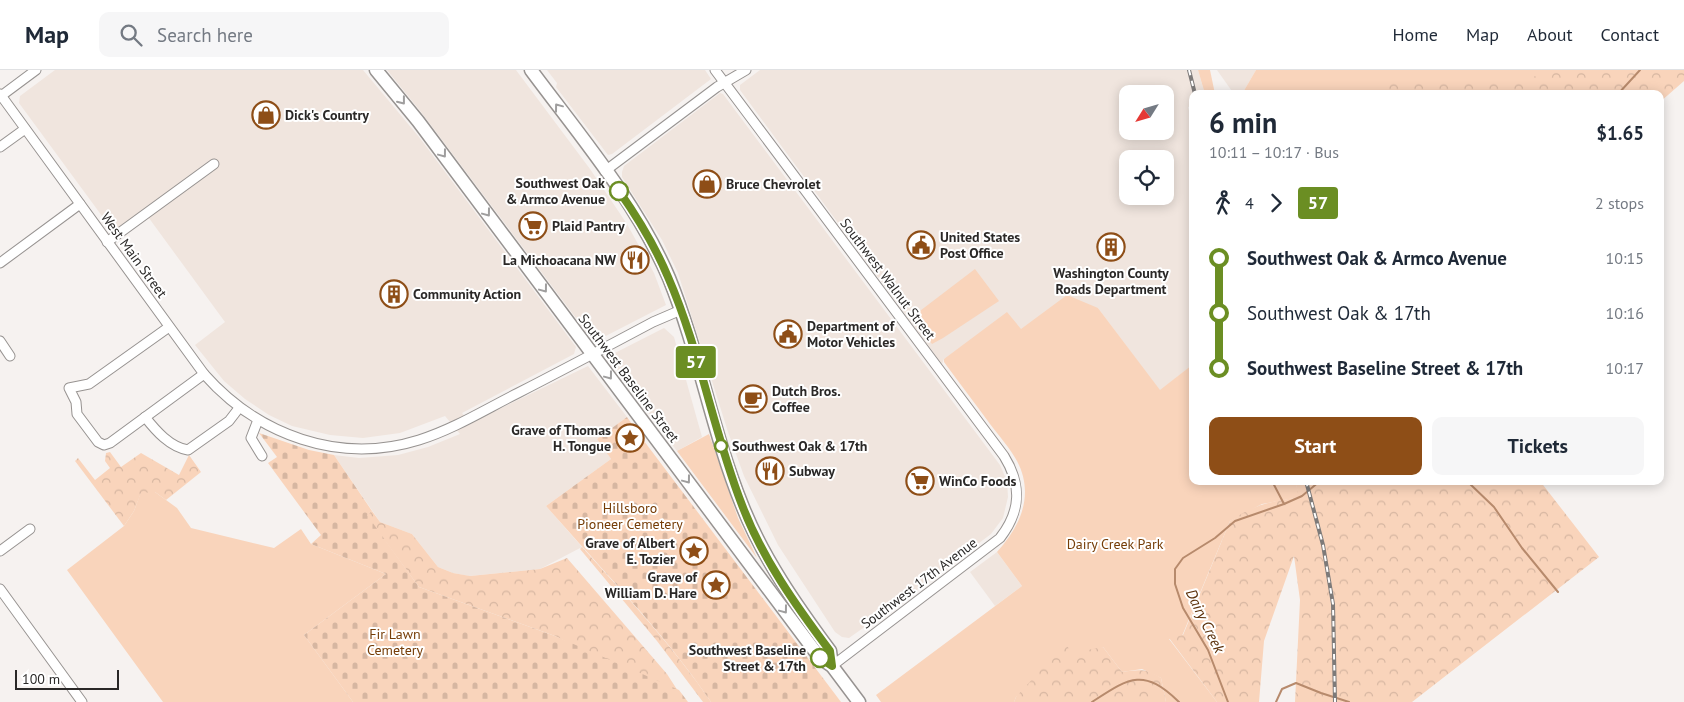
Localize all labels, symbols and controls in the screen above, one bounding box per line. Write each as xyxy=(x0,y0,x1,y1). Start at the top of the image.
search box xyxy=(99,12,449,57)
text: Map xyxy=(25,19,69,50)
icon: search xyxy=(117,21,145,49)
text: Search here xyxy=(157,23,253,47)
text: Home xyxy=(1392,23,1438,46)
text: Map xyxy=(1466,23,1499,46)
text: About xyxy=(1527,23,1573,46)
text: Contact xyxy=(1601,23,1659,46)
north arrow xyxy=(1119,85,1174,140)
map controls xyxy=(1119,85,1174,205)
one-way arrow xyxy=(396,95,404,104)
shop icon: Dick's Country xyxy=(251,100,281,130)
one-way arrow xyxy=(555,103,564,113)
text: 6 min xyxy=(1209,104,1277,141)
place label: Dick's Country xyxy=(285,106,369,124)
text: $1.65 xyxy=(1596,121,1644,145)
text: 10:11 – 10:17 · Bus xyxy=(1209,142,1339,162)
one-way arrow xyxy=(437,148,445,157)
button: locate xyxy=(1119,150,1174,205)
shop icon: Bruce Chevrolet xyxy=(692,169,722,199)
place label: Southwest Oak & Armco Avenue xyxy=(506,174,605,208)
place label: Bruce Chevrolet xyxy=(726,175,821,193)
marker: Southwest Oak & Armco Avenue xyxy=(609,181,629,201)
icon: walk xyxy=(1209,189,1237,217)
icon: forward xyxy=(1262,189,1290,217)
text: 57 xyxy=(1308,191,1328,214)
text: 4 xyxy=(1245,193,1254,213)
text: 2 stops xyxy=(1595,193,1644,213)
one-way arrow xyxy=(481,207,489,216)
street label: West Main Street xyxy=(97,209,171,302)
supermarket icon: Plaid Pantry xyxy=(518,211,548,241)
street label: Southwest Walnut Street xyxy=(836,215,940,344)
place label: Plaid Pantry xyxy=(552,217,625,235)
place label: United States Post Office xyxy=(940,228,1020,262)
public building icon: United States Post Office xyxy=(906,230,936,260)
building icon: Washington County Roads Department xyxy=(1096,232,1126,262)
restaurant icon: La Michoacana NW xyxy=(620,245,650,275)
text: Southwest Oak & Armco Avenue xyxy=(1247,246,1507,270)
text: 10:15 xyxy=(1606,248,1644,268)
place label: La Michoacana NW xyxy=(503,251,617,269)
place label: Washington County Roads Department xyxy=(1053,264,1169,298)
building icon: Community Action xyxy=(379,279,409,309)
one-way arrow xyxy=(538,283,546,292)
place label: Community Action xyxy=(413,285,521,303)
text: Southwest Oak & 17th xyxy=(1247,301,1431,325)
text: 10:16 xyxy=(1606,303,1644,323)
street label: Southwest Baseline Street xyxy=(575,310,684,446)
place label: Department of Motor Vehicles xyxy=(807,317,896,351)
public building icon: Department of Motor Vehicles xyxy=(773,319,803,349)
line badge: 57 xyxy=(674,346,718,378)
text: 57 xyxy=(686,350,706,373)
text: Southwest Baseline Street & 17th xyxy=(1247,356,1523,380)
text: 10:17 xyxy=(1606,358,1644,378)
one-way arrow xyxy=(603,370,611,379)
place label: Dutch Bros. Coffee xyxy=(772,382,841,416)
cafe icon: Dutch Bros. Coffee xyxy=(738,384,768,414)
button: Start xyxy=(1209,417,1422,475)
button: Tickets xyxy=(1432,417,1644,475)
place label: Grave of Thomas H. Tongue xyxy=(511,421,611,455)
place icon: Grave of Thomas H. Tongue xyxy=(615,423,645,453)
place label: Southwest Oak & 17th xyxy=(732,437,867,455)
marker: Southwest Oak & 17th xyxy=(714,439,728,453)
restaurant icon: Subway xyxy=(755,456,785,486)
place label: Subway xyxy=(789,462,835,480)
supermarket icon: WinCo Foods xyxy=(905,466,935,496)
place label: WinCo Foods xyxy=(939,472,1017,490)
one-way arrow xyxy=(681,474,689,483)
park label: Hillsboro Pioneer Cemetery xyxy=(577,499,683,533)
street label: Southwest 17th Avenue xyxy=(857,533,981,633)
place label: Grave of Albert E. Tozier xyxy=(585,534,675,568)
park label: Dairy Creek Park xyxy=(1067,535,1164,553)
place icon: Grave of Albert E. Tozier xyxy=(679,536,709,566)
place label: Grave of William D. Hare xyxy=(605,568,698,602)
place icon: Grave of William D. Hare xyxy=(701,570,731,600)
water label: Dairy Creek xyxy=(1182,586,1230,657)
one-way arrow xyxy=(778,604,787,614)
park label: Fir Lawn Cemetery xyxy=(367,625,424,659)
place label: Southwest Baseline Street & 17th xyxy=(689,641,806,675)
marker: Southwest Baseline Street & 17th xyxy=(810,648,830,668)
scale bar xyxy=(15,667,119,690)
text: 100 m xyxy=(22,670,60,688)

